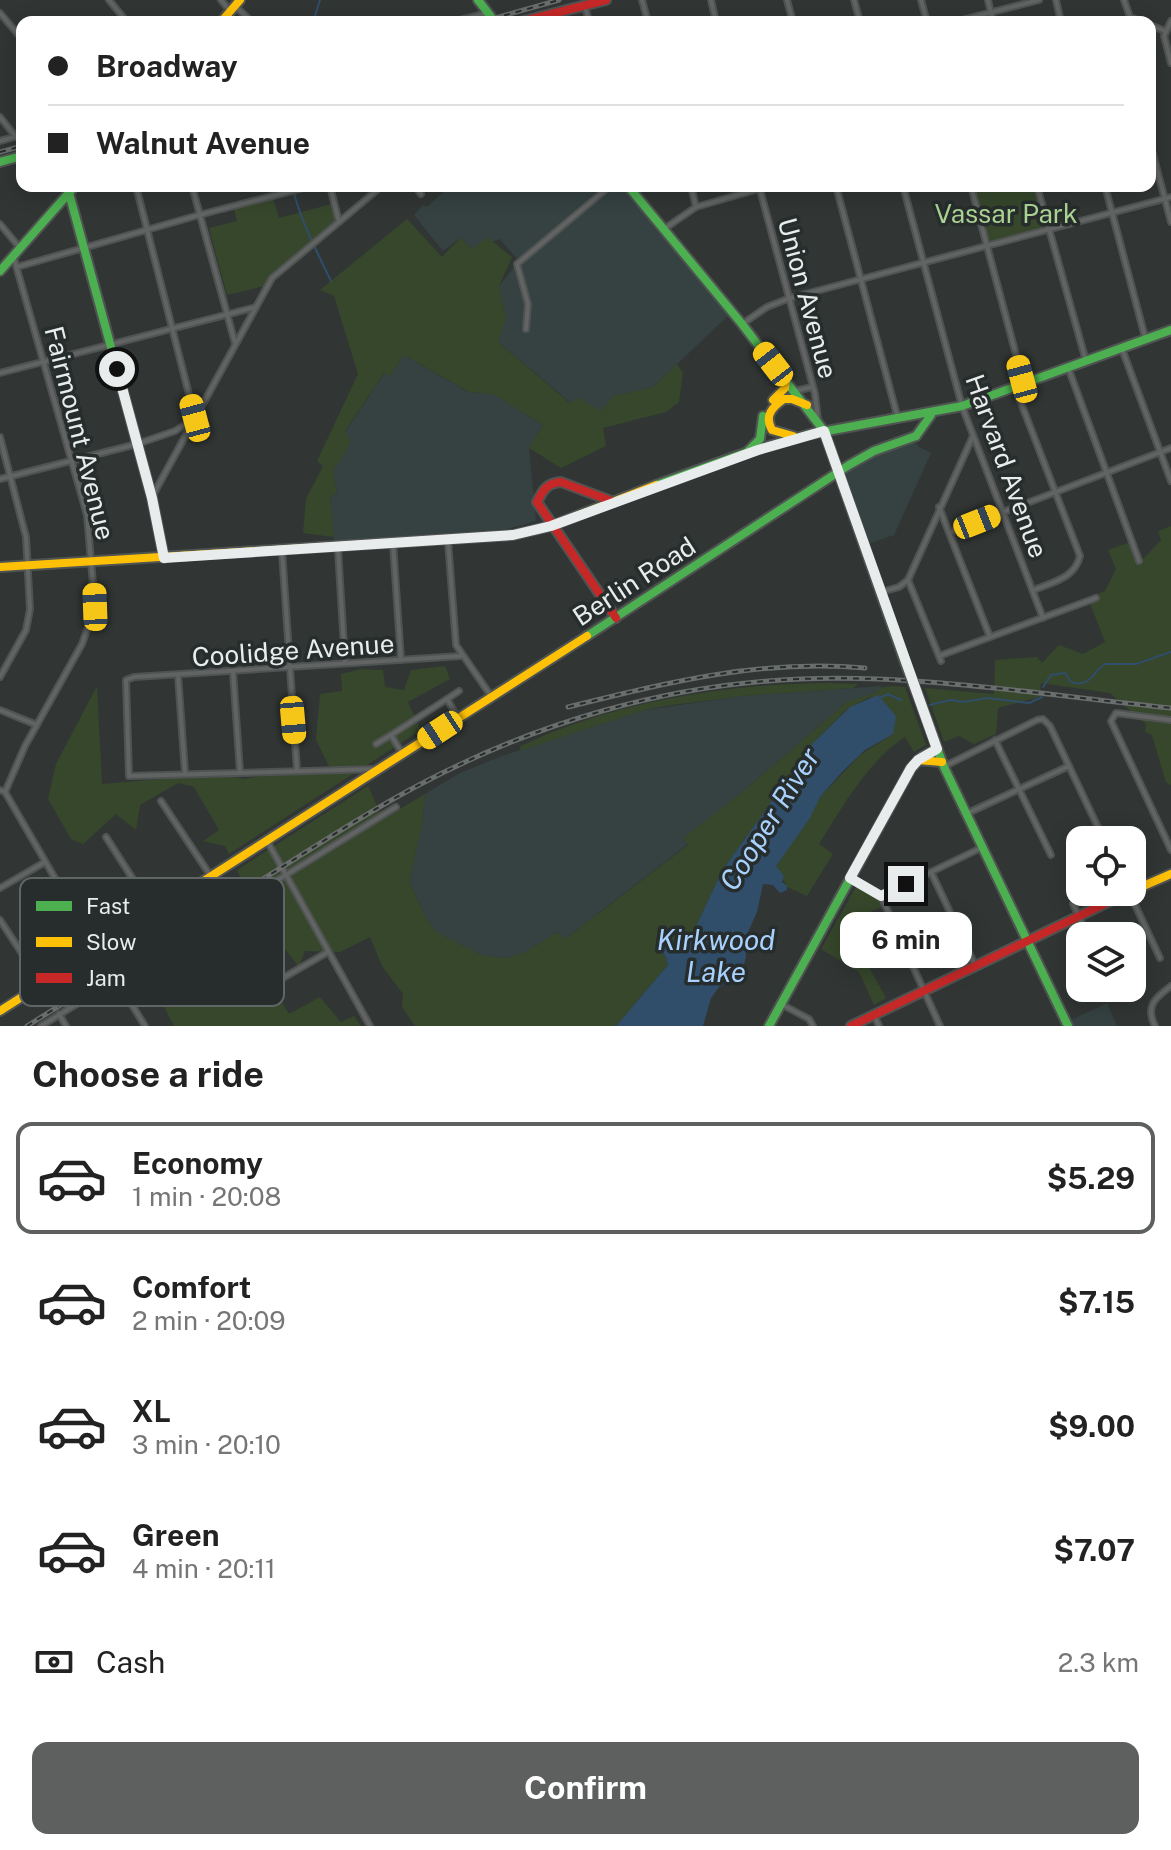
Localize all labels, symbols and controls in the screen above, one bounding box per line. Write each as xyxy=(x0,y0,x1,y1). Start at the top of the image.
text: Broadway xyxy=(96,48,238,84)
text: Walnut Avenue xyxy=(96,125,310,161)
park label: Vassar Park xyxy=(934,198,1078,229)
street label: Union Avenue xyxy=(772,214,844,382)
street label: Fairmount Avenue xyxy=(38,323,122,543)
car xyxy=(749,338,797,390)
route start xyxy=(99,351,135,387)
car xyxy=(1004,353,1040,405)
street label: Harvard Avenue xyxy=(959,370,1055,562)
car xyxy=(177,392,213,444)
car xyxy=(950,502,1004,542)
street label: Berlin Road xyxy=(567,530,701,632)
car xyxy=(82,583,108,631)
street label: Coolidge Avenue xyxy=(191,627,395,673)
car xyxy=(279,695,307,745)
car xyxy=(413,707,467,753)
water label: Cooper River xyxy=(712,741,826,896)
map controls xyxy=(1066,826,1146,1002)
button: locate xyxy=(1066,826,1146,906)
route end xyxy=(888,866,924,902)
legend xyxy=(20,878,284,1006)
text: Fast xyxy=(86,893,130,919)
callout: 6 min xyxy=(840,912,972,968)
button: layers xyxy=(1066,922,1146,1002)
water label: Kirkwood Lake xyxy=(657,923,775,988)
text: 6 min xyxy=(872,924,940,955)
text: Slow xyxy=(86,929,136,955)
text: Jam xyxy=(86,965,126,991)
text: Choose a ride xyxy=(32,1053,264,1095)
icon: car xyxy=(36,1142,108,1214)
text: Economy xyxy=(132,1145,263,1181)
text: $5.29 xyxy=(1047,1160,1135,1196)
text: 1 min · 20:08 xyxy=(132,1181,281,1212)
icon: car xyxy=(36,1266,108,1338)
text: Comfort xyxy=(132,1269,251,1305)
text: $7.15 xyxy=(1058,1284,1135,1320)
text: 2 min · 20:09 xyxy=(132,1305,286,1336)
icon: car xyxy=(36,1390,108,1462)
text: XL xyxy=(132,1393,171,1429)
text: $9.00 xyxy=(1048,1408,1135,1444)
text: 3 min · 20:10 xyxy=(132,1429,281,1460)
icon: car xyxy=(36,1514,108,1586)
text: Green xyxy=(132,1517,219,1553)
text: $7.07 xyxy=(1054,1532,1135,1568)
text: 4 min · 20:11 xyxy=(132,1553,276,1584)
icon: cash xyxy=(32,1640,76,1684)
text: Cash xyxy=(96,1644,165,1680)
text: 2.3 km xyxy=(1058,1647,1139,1678)
button: Confirm xyxy=(32,1742,1139,1834)

